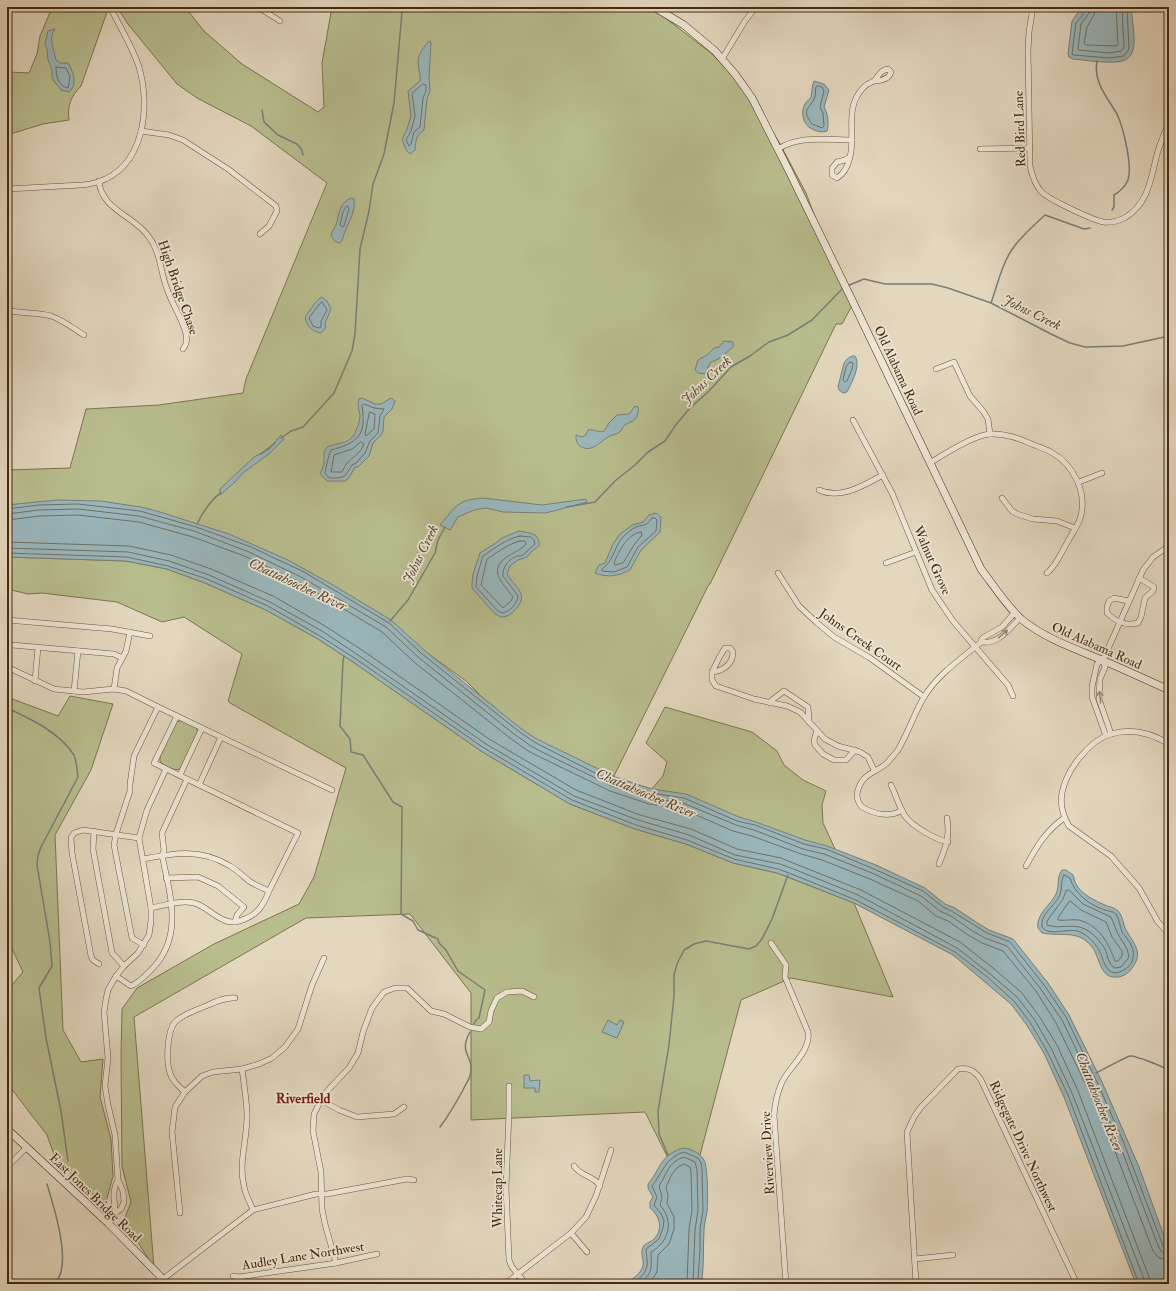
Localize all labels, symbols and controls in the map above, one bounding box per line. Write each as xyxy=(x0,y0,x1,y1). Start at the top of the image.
street label: Red Bird Lane xyxy=(1011,90,1029,167)
street label: High Bridge Chase xyxy=(154,238,202,337)
water label: Johns Creek xyxy=(1000,291,1064,334)
street label: Old Alabama Road xyxy=(870,323,926,418)
water label: Johns Creek xyxy=(678,352,735,408)
water label: Johns Creek xyxy=(399,522,442,586)
street label: Walnut Grove xyxy=(909,523,955,598)
water label: Chattahoochee River xyxy=(246,554,350,615)
street label: Johns Creek Court xyxy=(815,605,905,674)
street label: Old Alabama Road xyxy=(1049,619,1145,673)
one-way arrow xyxy=(998,630,1008,639)
one-way arrow xyxy=(1096,691,1103,704)
water label: Chattahoochee River xyxy=(594,765,699,822)
water label: Chattahoochee River xyxy=(1072,1050,1128,1155)
street label: Ridgegate Drive Northwest xyxy=(986,1078,1061,1215)
district label: Riverfield xyxy=(276,1090,330,1107)
street label: Riverview Drive xyxy=(758,1110,778,1195)
street label: Whitecap Lane xyxy=(490,1147,507,1229)
street label: East Jones Bridge Road xyxy=(46,1150,145,1246)
street label: Audley Lane Northwest xyxy=(240,1238,366,1275)

